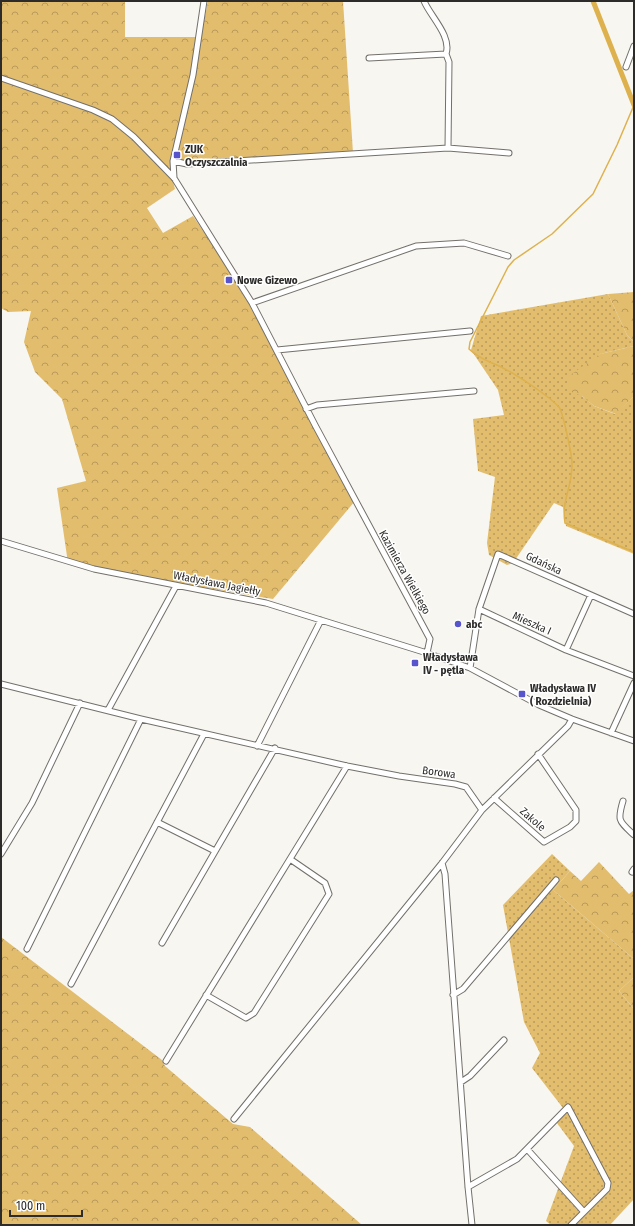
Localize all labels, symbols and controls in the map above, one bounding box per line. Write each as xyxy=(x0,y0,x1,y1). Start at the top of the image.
place label: ZUK Oczyszczalnia xyxy=(185,143,248,169)
marker: ZUK Oczyszczalnia xyxy=(172,150,182,160)
place label: Nowe Gizewo xyxy=(237,274,298,287)
marker: Nowe Gizewo xyxy=(224,275,234,285)
street label: Kazimierza Wielkiego xyxy=(376,528,433,617)
street label: Gdańska xyxy=(524,549,564,577)
street label: Władysława Jagiełły xyxy=(172,569,262,598)
street label: Mieszka I xyxy=(510,609,553,638)
place label: abc xyxy=(466,618,482,631)
marker: abc xyxy=(453,619,463,629)
place label: Władysława IV - pętla xyxy=(423,651,479,677)
marker: Władysława IV - pętla xyxy=(410,658,420,668)
place label: Władysława IV ( Rozdzielnia) xyxy=(530,682,596,708)
marker: Władysława IV ( Rozdzielnia) xyxy=(517,689,527,699)
street label: Borowa xyxy=(421,764,456,781)
street label: Zakole xyxy=(517,805,548,834)
scale bar xyxy=(10,1192,82,1218)
text: 100 m xyxy=(16,1199,45,1213)

